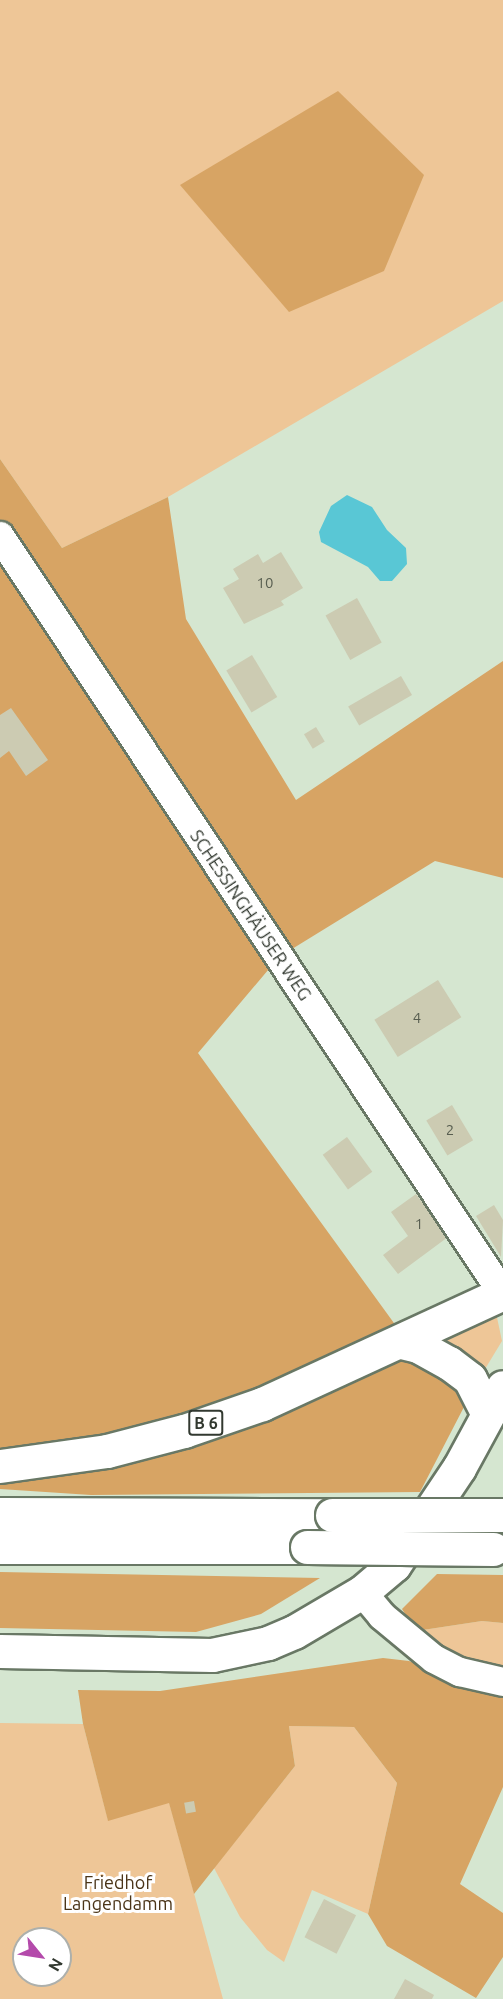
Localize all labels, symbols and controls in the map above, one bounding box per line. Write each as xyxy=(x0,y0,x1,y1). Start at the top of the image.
house number: 10 xyxy=(257,574,273,592)
street label: SCHESSINGHÄUSER WEG xyxy=(186,826,316,1004)
house number: 4 xyxy=(413,1009,421,1027)
house number: 2 xyxy=(446,1121,454,1139)
house number: 1 xyxy=(415,1215,423,1233)
road number: B 6 xyxy=(188,1410,224,1436)
park label: Friedhof Langendamm xyxy=(63,1872,173,1914)
north arrow xyxy=(12,1927,72,1987)
text: N xyxy=(45,1955,67,1975)

